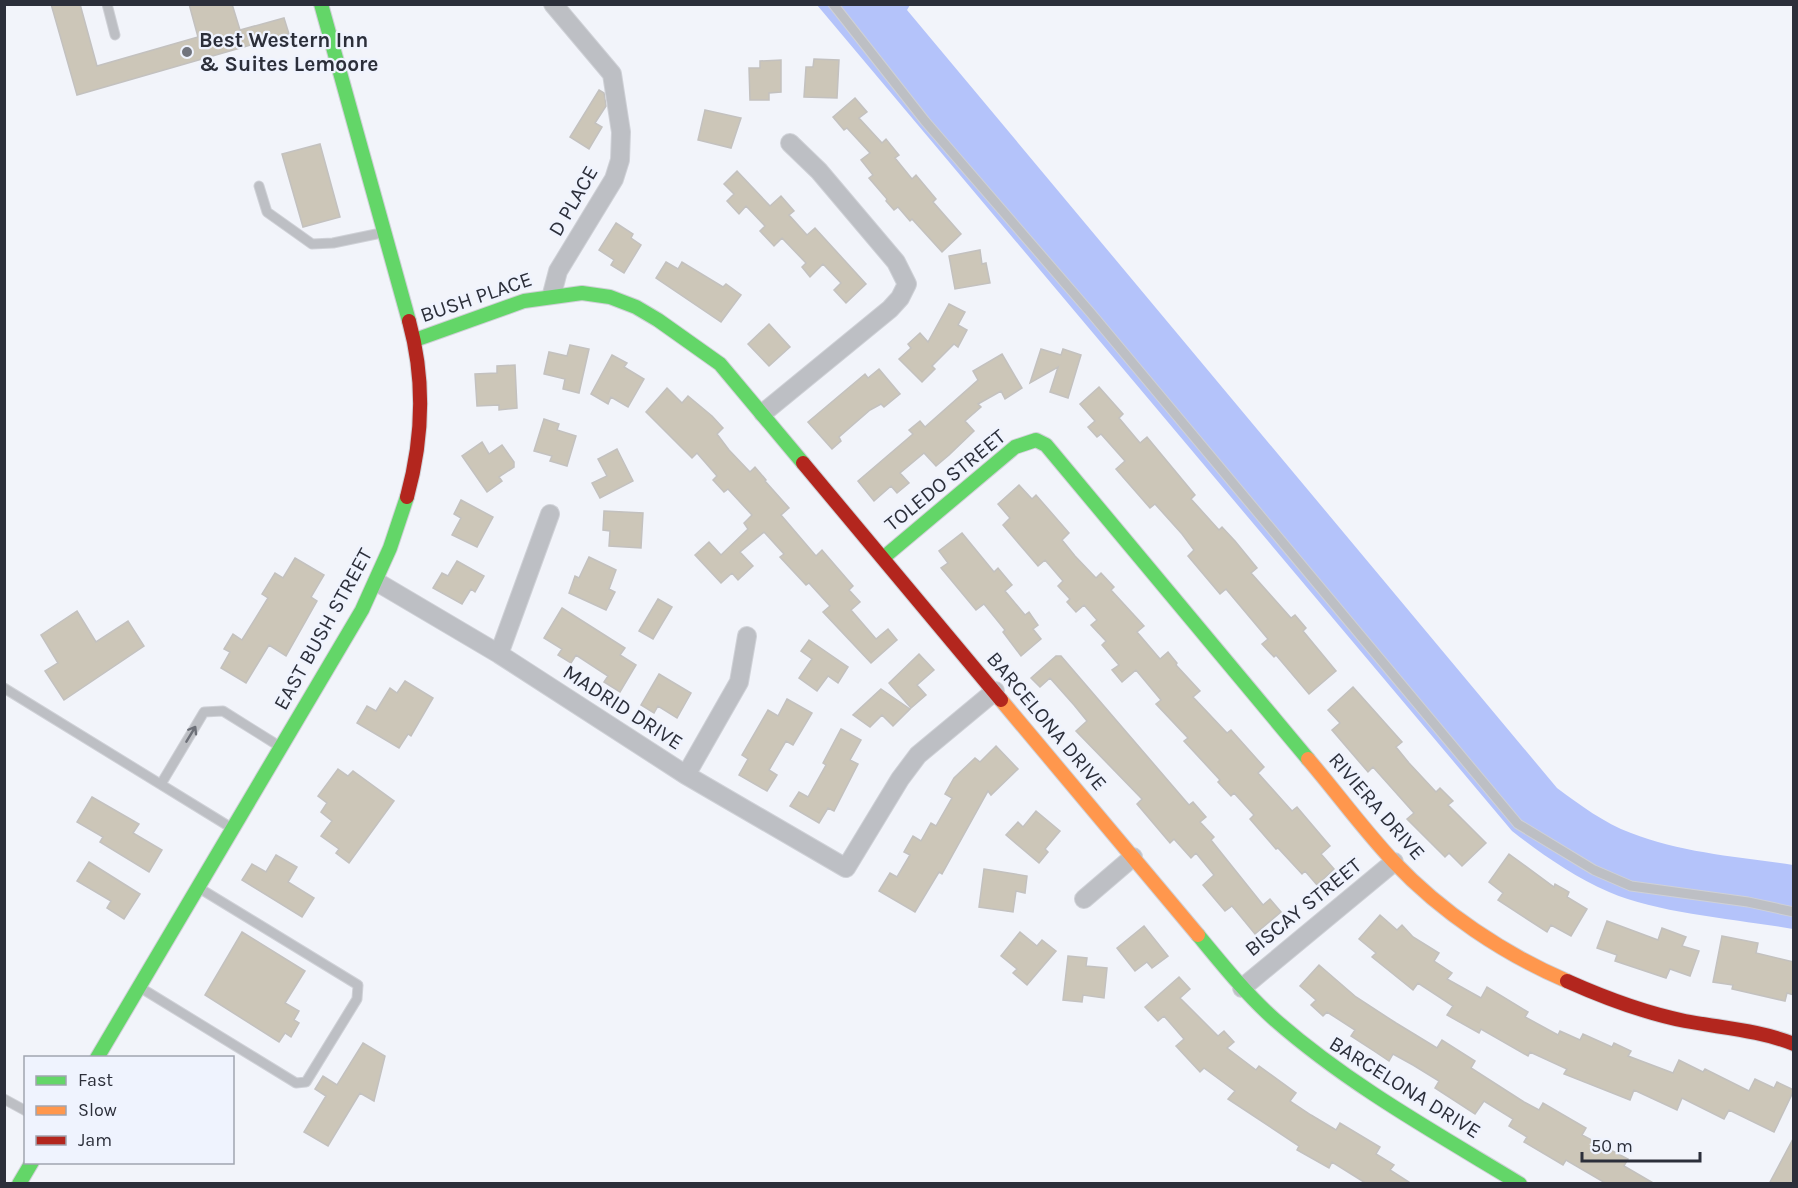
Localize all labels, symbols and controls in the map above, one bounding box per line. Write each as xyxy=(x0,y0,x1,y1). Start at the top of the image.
place label: Best Western Inn & Suites Lemoore xyxy=(199,28,378,76)
marker: Best Western Inn & Suites Lemoore xyxy=(180,45,194,59)
street label: D PLACE xyxy=(543,162,603,240)
street label: BUSH PLACE xyxy=(417,267,535,327)
street label: TOLEDO STREET xyxy=(880,424,1011,536)
street label: EAST BUSH STREET xyxy=(269,544,378,714)
street label: BARCELONA DRIVE xyxy=(982,647,1112,795)
street label: MADRID DRIVE xyxy=(559,659,687,755)
one-way arrow xyxy=(185,726,197,743)
street label: RIVIERA DRIVE xyxy=(1324,747,1430,865)
street label: BISCAY STREET xyxy=(1240,852,1366,961)
street label: BARCELONA DRIVE xyxy=(1325,1031,1485,1143)
legend xyxy=(24,1056,234,1164)
text: Fast xyxy=(78,1069,113,1091)
text: Slow xyxy=(78,1099,117,1121)
scale bar xyxy=(1582,1125,1700,1163)
text: Jam xyxy=(78,1129,112,1151)
text: 50 m xyxy=(1591,1135,1633,1157)

